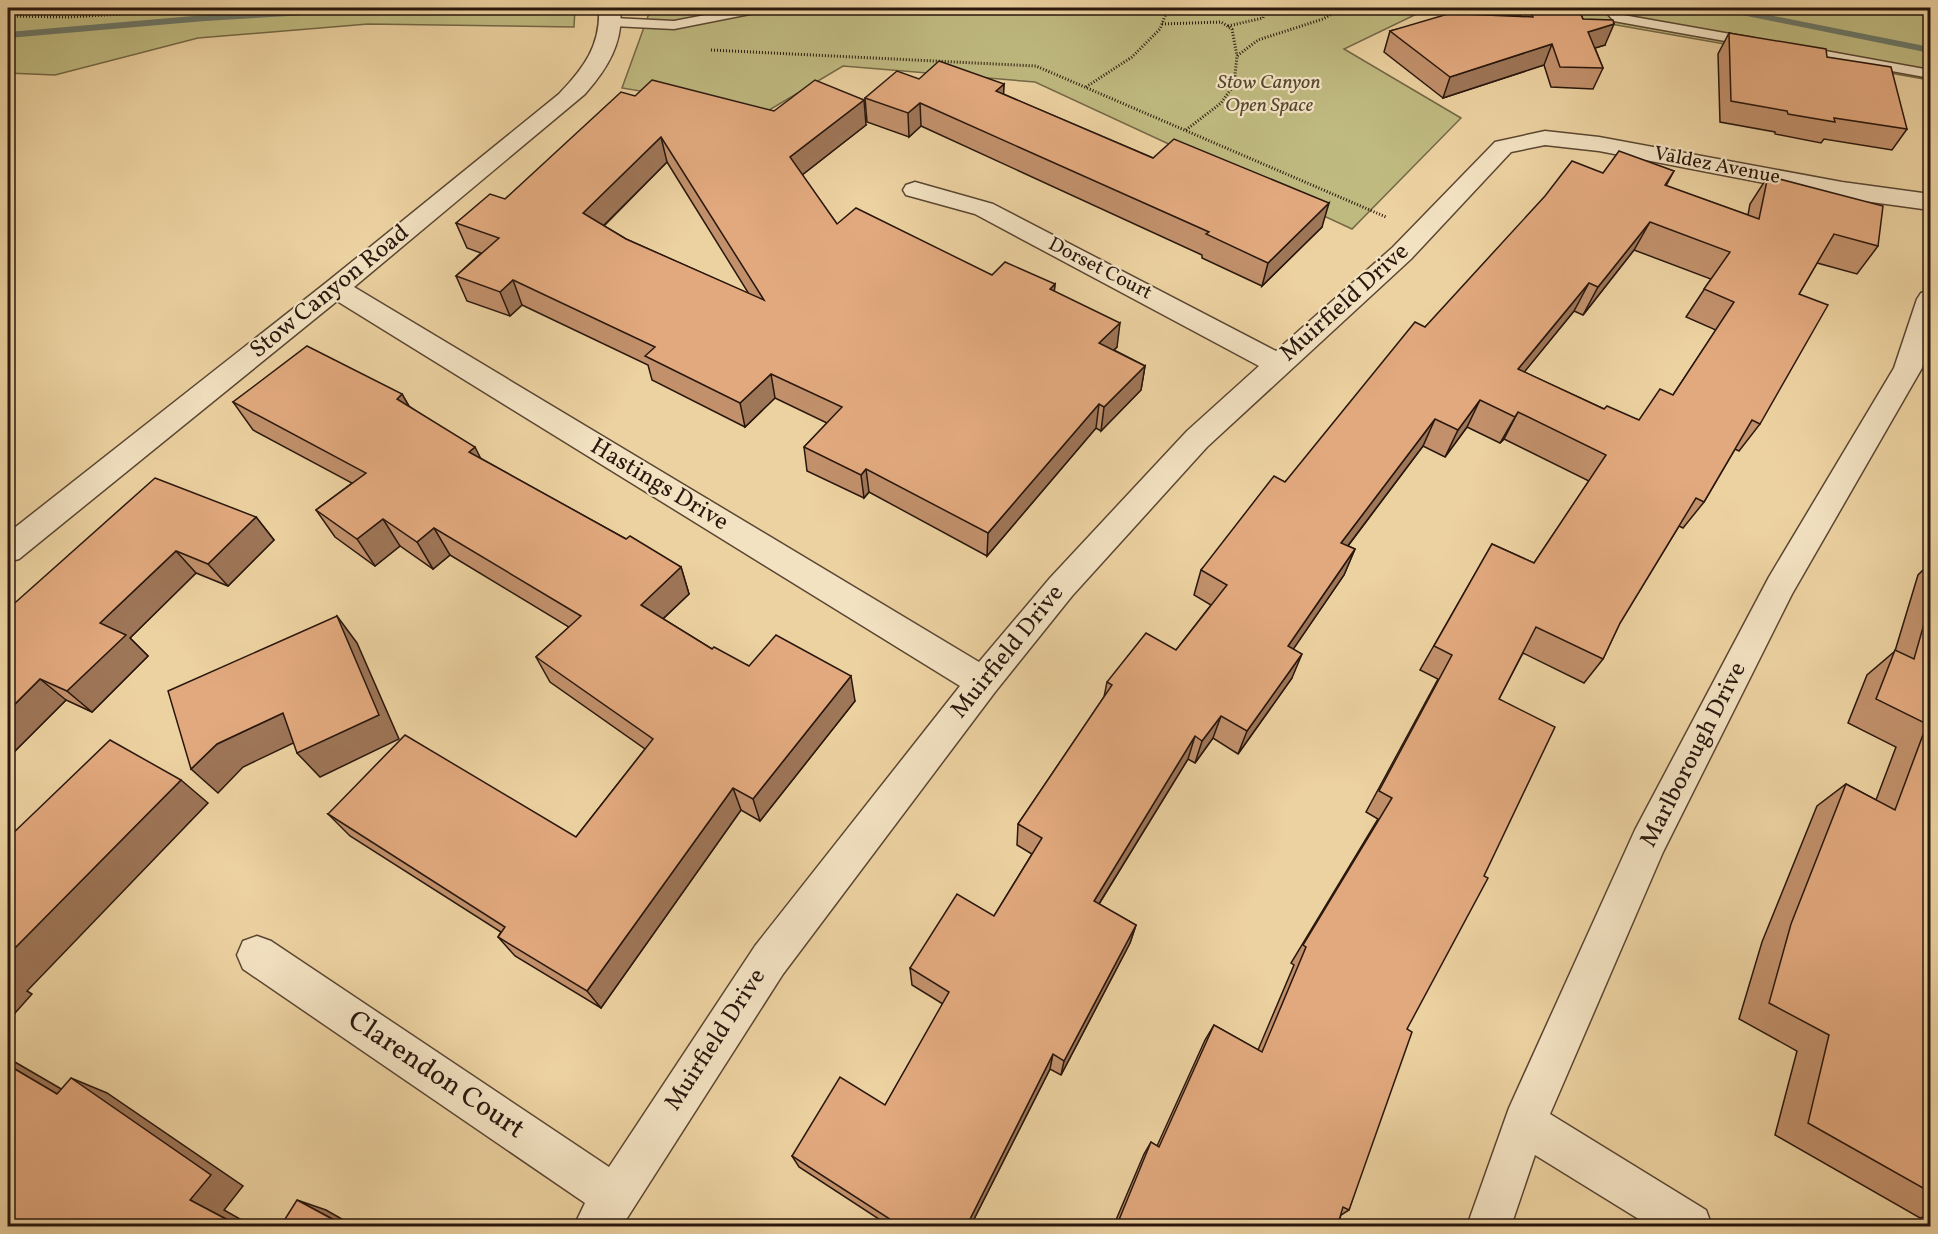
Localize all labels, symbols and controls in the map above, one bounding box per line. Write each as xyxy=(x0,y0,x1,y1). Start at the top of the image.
park label: Stow Canyon Open Space xyxy=(1217,69,1321,120)
street label: Valdez Avenue xyxy=(1651,140,1783,192)
street label: Stow Canyon Road xyxy=(243,217,417,367)
street label: Dorset Court xyxy=(1043,231,1157,307)
street label: Muirfield Drive xyxy=(1273,236,1417,370)
street label: Hastings Drive xyxy=(583,430,735,540)
street label: Muirfield Drive xyxy=(943,578,1073,726)
street label: Marlborough Drive xyxy=(1633,657,1755,853)
street label: Muirfield Drive xyxy=(657,962,775,1118)
street label: Clarendon Court xyxy=(340,1001,532,1149)

